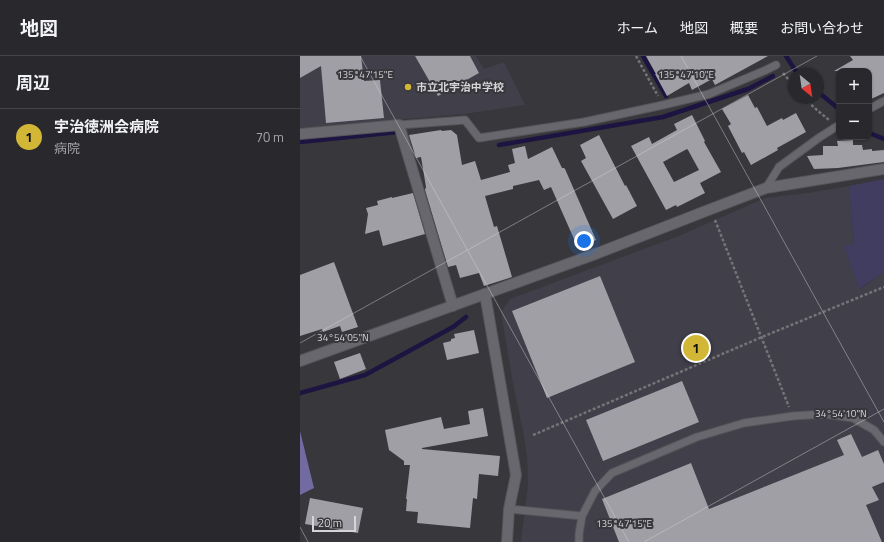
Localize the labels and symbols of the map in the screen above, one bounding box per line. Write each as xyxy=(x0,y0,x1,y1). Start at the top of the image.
text: 135°47'15"E xyxy=(337,67,394,82)
text: 135°47'10"E xyxy=(658,67,715,82)
north arrow xyxy=(788,68,824,104)
place label: 市立北宇治中学校 xyxy=(416,79,504,95)
marker: 市立北宇治中学校 xyxy=(403,82,413,92)
your location xyxy=(574,231,594,251)
text: 34°54'05"N xyxy=(317,330,369,345)
pin: 1 xyxy=(683,333,709,363)
text: 34°54'10"N xyxy=(815,406,867,421)
scale bar xyxy=(312,514,356,533)
text: 135°47'15"E xyxy=(596,516,653,531)

